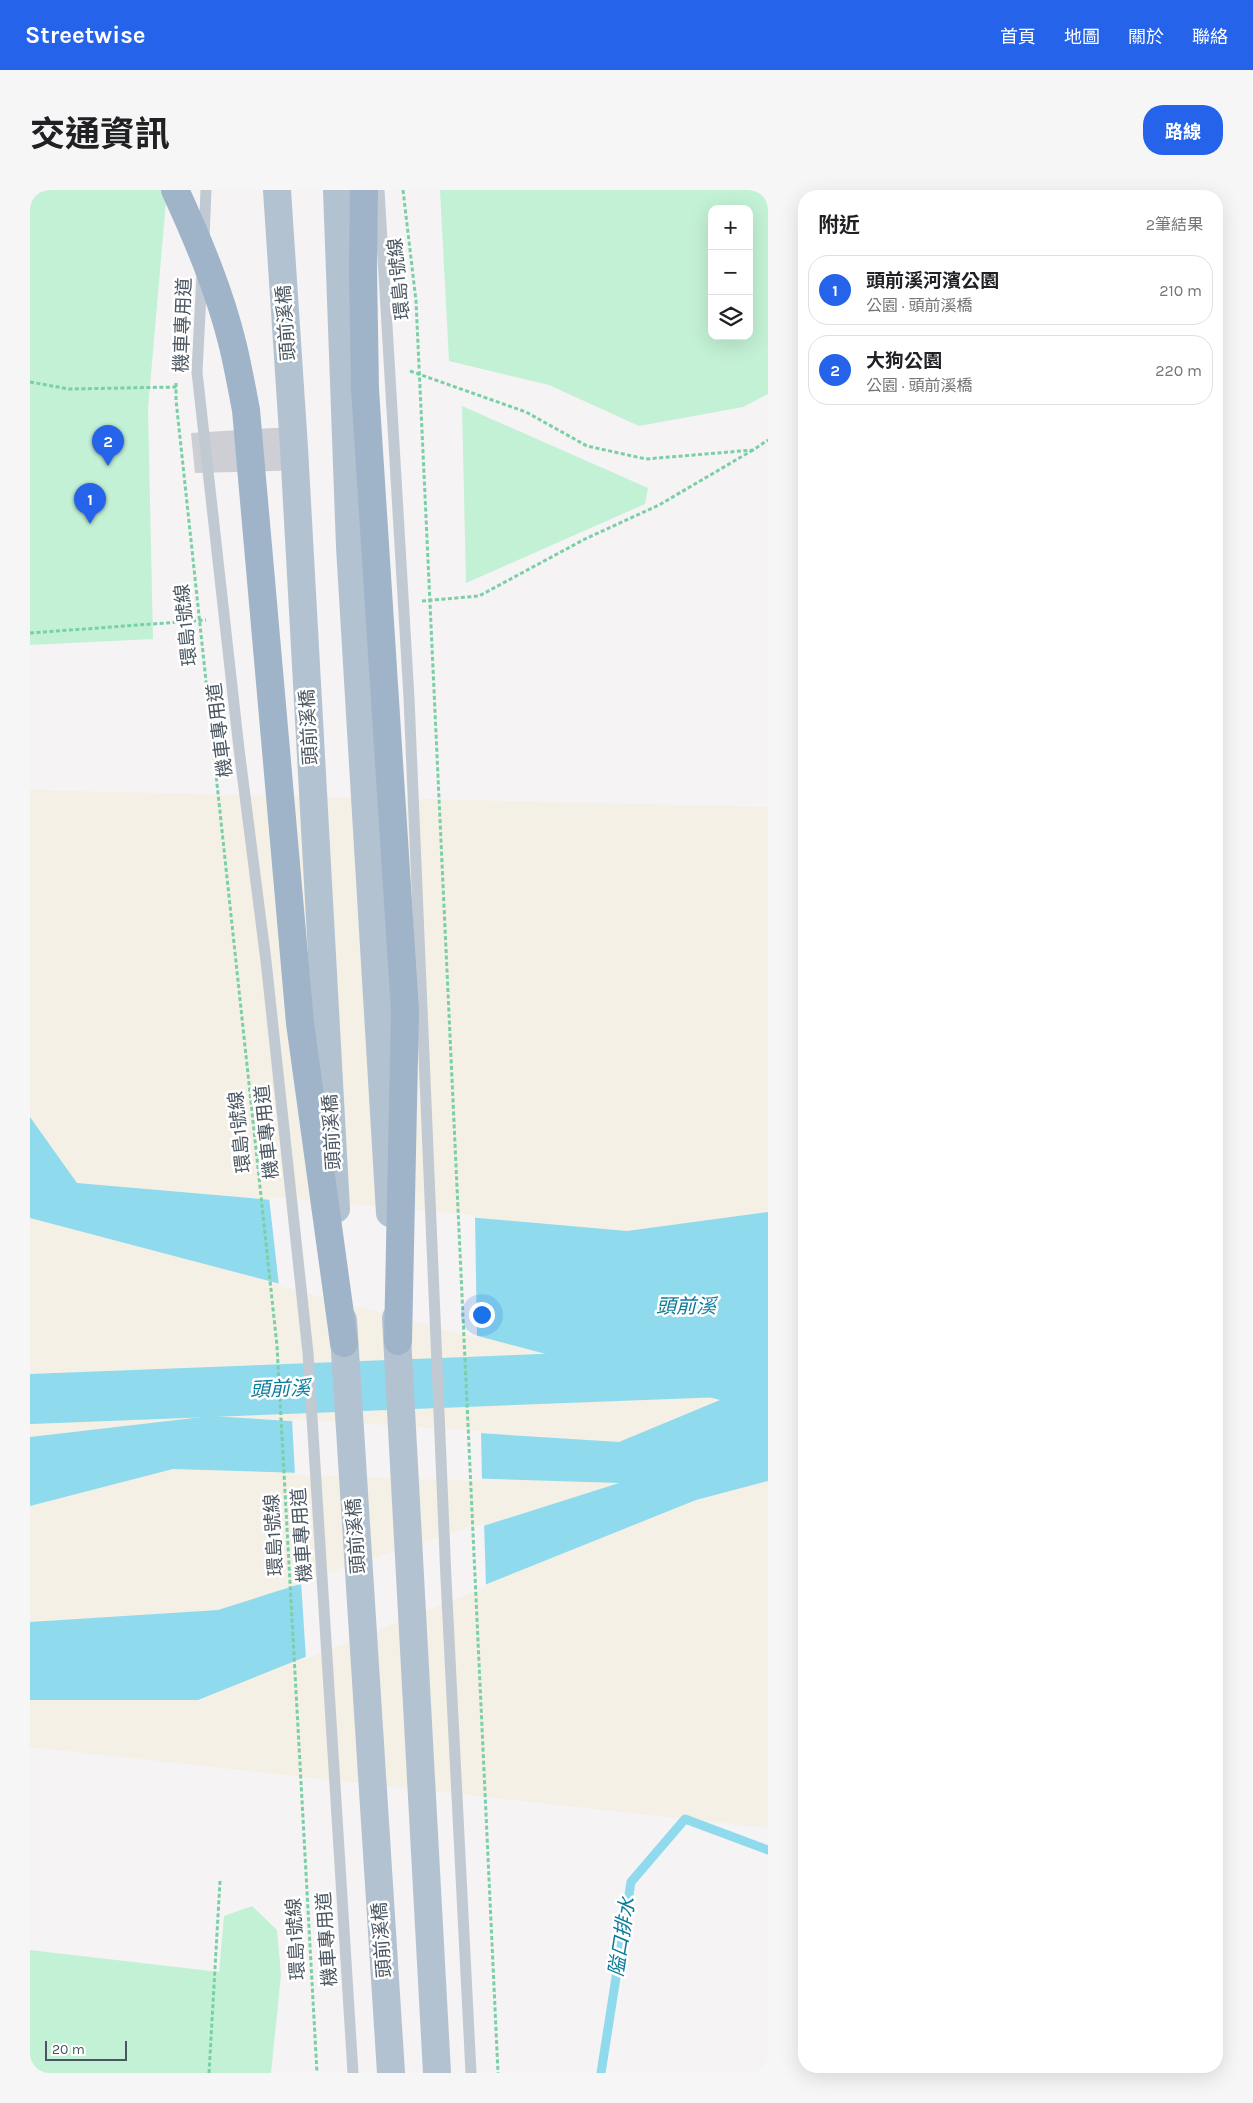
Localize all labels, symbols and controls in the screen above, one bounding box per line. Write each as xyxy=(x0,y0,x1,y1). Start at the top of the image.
text: Streetwise xyxy=(25,21,146,49)
text: 首頁 xyxy=(1000,26,1036,48)
text: 地圖 xyxy=(1064,26,1100,48)
text: 關於 xyxy=(1128,26,1164,48)
text: 聯絡 xyxy=(1192,26,1228,48)
button: 路線 xyxy=(1143,105,1223,155)
text: 交通資訊 xyxy=(30,114,170,155)
map controls xyxy=(708,205,753,340)
button: + xyxy=(708,205,753,250)
text: 附近 xyxy=(818,213,860,237)
text: 2筆結果 xyxy=(1146,215,1203,234)
street label: 環島1號線 xyxy=(384,237,414,321)
button: − xyxy=(708,250,753,295)
text: 頭前溪河濱公園 xyxy=(866,270,999,292)
street label: 機車專用道 xyxy=(170,277,196,373)
text: 1 xyxy=(832,281,838,300)
text: 210 m xyxy=(1159,281,1202,300)
street label: 頭前溪橋 xyxy=(272,284,300,362)
button: layers xyxy=(708,295,753,340)
text: 公園 · 頭前溪橋 xyxy=(866,296,972,315)
text: 大狗公園 xyxy=(866,350,942,372)
text: 2 xyxy=(830,361,840,380)
text: 220 m xyxy=(1155,361,1202,380)
text: 公園 · 頭前溪橋 xyxy=(866,376,972,395)
pin: 2 xyxy=(92,425,124,466)
pin: 1 xyxy=(74,483,106,524)
street label: 環島1號線 xyxy=(171,583,201,667)
street label: 機車專用道 xyxy=(203,682,237,778)
street label: 頭前溪橋 xyxy=(296,688,322,766)
street label: 機車專用道 xyxy=(251,1084,283,1180)
street label: 環島1號線 xyxy=(225,1090,255,1174)
street label: 頭前溪橋 xyxy=(319,1093,345,1171)
water label: 頭前溪 xyxy=(656,1295,719,1318)
your location xyxy=(469,1302,495,1328)
water label: 頭前溪 xyxy=(250,1376,313,1402)
street label: 機車專用道 xyxy=(288,1487,316,1583)
street label: 環島1號線 xyxy=(261,1493,287,1577)
street label: 頭前溪橋 xyxy=(342,1497,370,1575)
street label: 機車專用道 xyxy=(313,1891,341,1987)
water label: 隘口排水 xyxy=(604,1895,640,1978)
street label: 環島1號線 xyxy=(283,1897,309,1981)
street label: 頭前溪橋 xyxy=(368,1901,396,1979)
scale bar xyxy=(45,2038,128,2061)
text: 20 m xyxy=(52,2041,85,2058)

